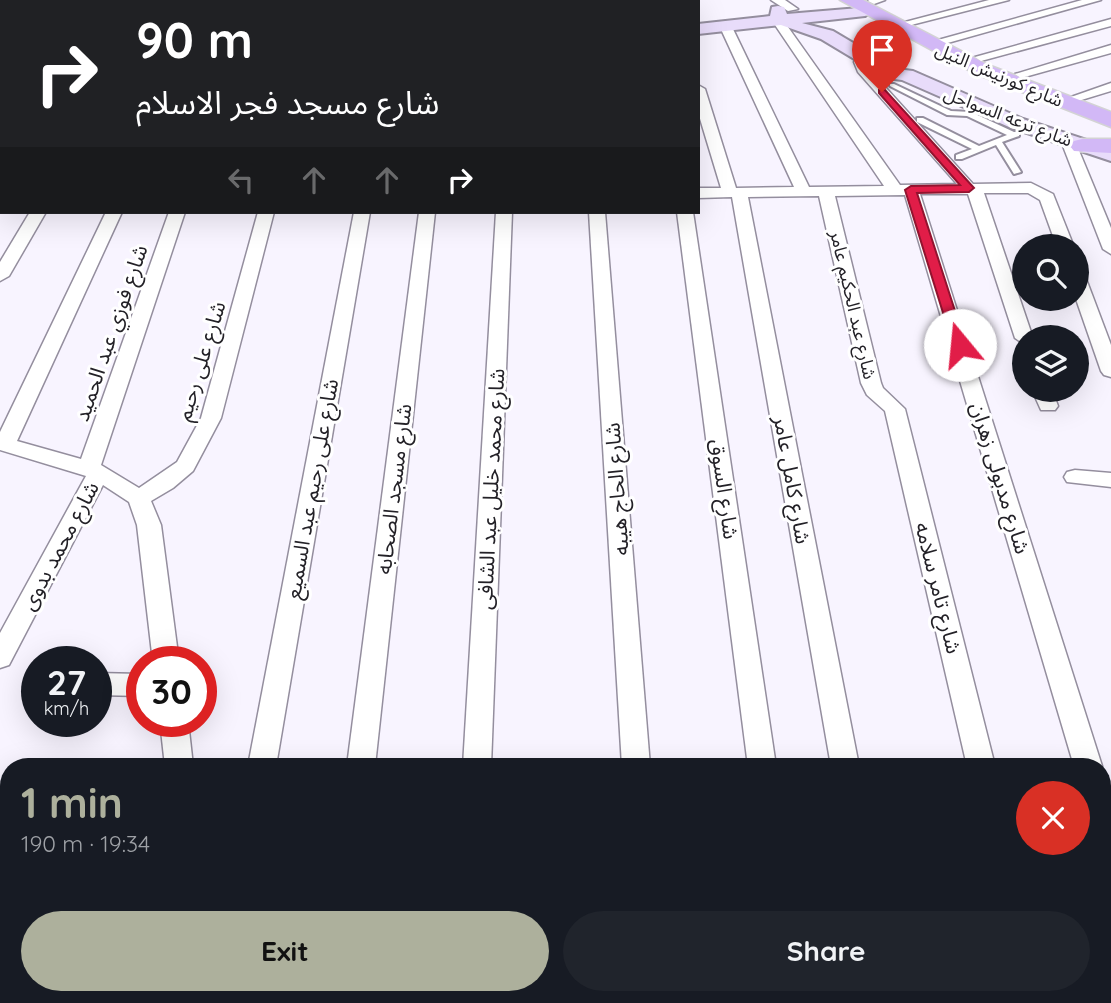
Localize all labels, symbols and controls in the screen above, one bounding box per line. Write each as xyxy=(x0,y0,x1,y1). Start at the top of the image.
text: 90 m xyxy=(136,9,253,70)
pin xyxy=(852,20,912,92)
icon: right xyxy=(21,28,112,119)
icon: arrive xyxy=(863,31,901,69)
street label: شارع كورنيش النيل xyxy=(931,37,1066,115)
text: شارع مسجد فجر الاسلام xyxy=(136,82,439,122)
street label: شارع ترعه السواحل xyxy=(940,82,1076,154)
icon: left xyxy=(222,161,260,199)
icon: ahead xyxy=(295,161,333,199)
icon: ahead xyxy=(368,161,406,199)
icon: right xyxy=(441,161,479,199)
street label: شارع عبد الحكيم عامر xyxy=(822,227,882,382)
map controls xyxy=(1012,234,1089,402)
button: search xyxy=(1012,234,1089,311)
street label: شارع فوزي عبد الحميد xyxy=(68,241,156,426)
street label: شارع على رحيم xyxy=(170,298,233,424)
position arrow xyxy=(923,308,997,382)
button: layers xyxy=(1012,325,1089,402)
street label: شارع محمد خليل عبد الشافى xyxy=(471,368,512,610)
street label: شارع على رحيم عبد السميع xyxy=(279,377,346,602)
street label: شارع مدبولى زهران xyxy=(963,399,1036,558)
street label: شارع مسجد الصحابه xyxy=(370,402,419,576)
street label: شارع كامل عامر xyxy=(766,413,817,546)
street label: شارع الحاج هيبه xyxy=(598,422,637,556)
street label: شارع السوق xyxy=(702,437,745,541)
street label: شارع محمد بدوى xyxy=(14,477,107,616)
street label: شارع تامر سلامه xyxy=(907,519,968,657)
speed limit sign: 30 xyxy=(126,646,217,737)
text: 27 xyxy=(47,660,86,704)
text: km/h xyxy=(44,697,89,720)
text: 1 min xyxy=(21,776,123,829)
button: close xyxy=(1016,781,1090,855)
text: 190 m · 19:34 xyxy=(21,829,150,858)
button: Exit xyxy=(21,911,549,991)
button: Share xyxy=(563,911,1090,991)

